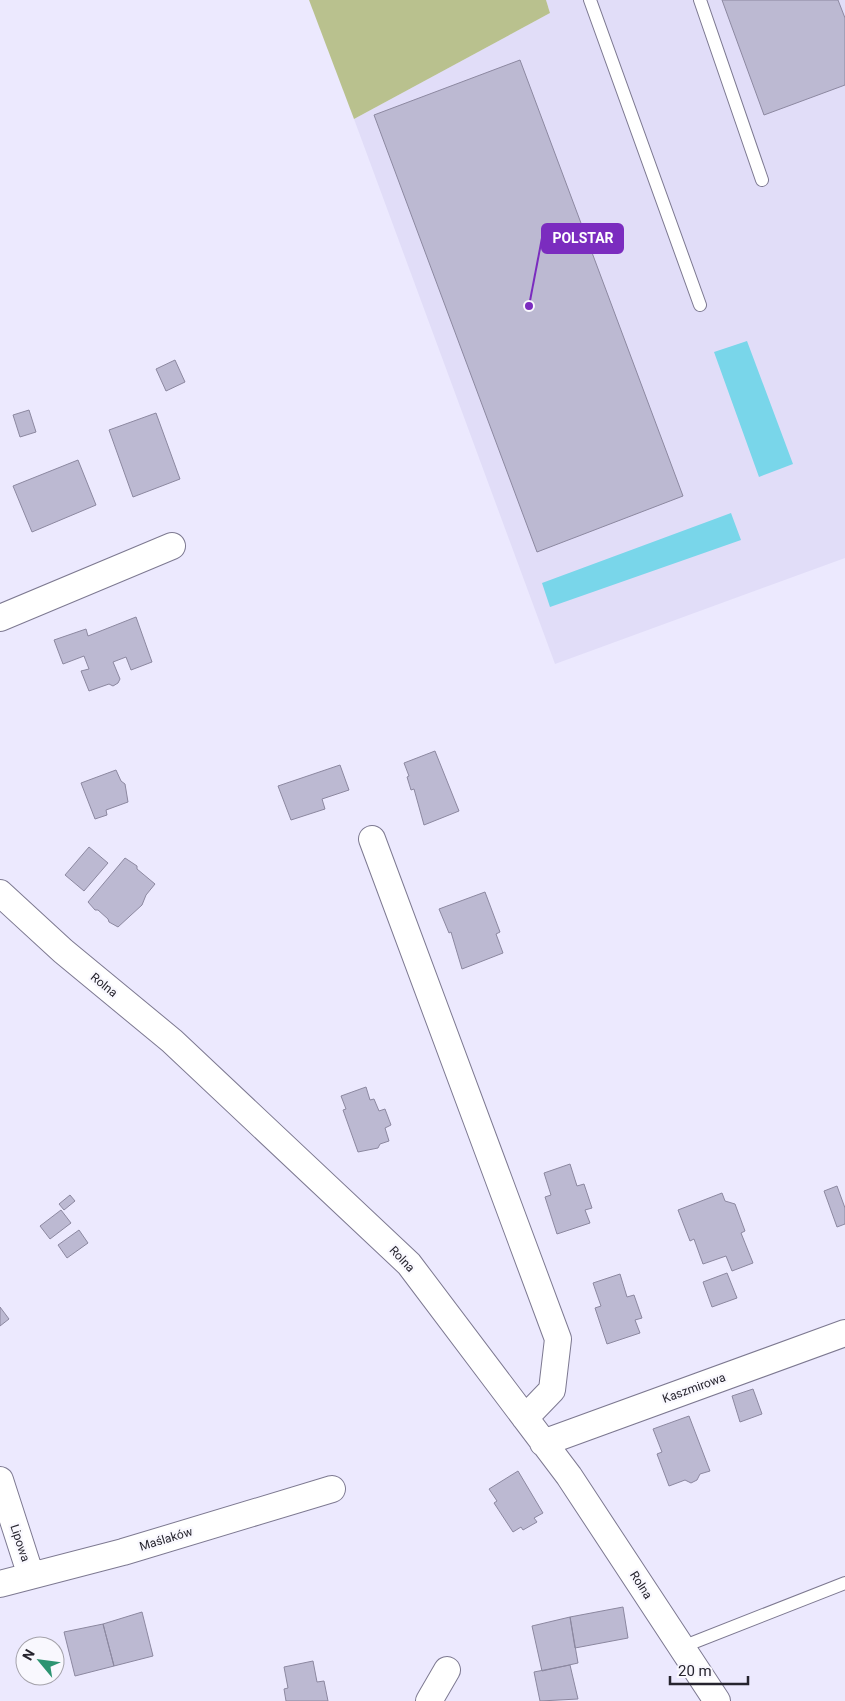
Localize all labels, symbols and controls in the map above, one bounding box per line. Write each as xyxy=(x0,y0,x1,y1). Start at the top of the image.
callout: POLSTAR xyxy=(542,224,623,253)
text: POLSTAR xyxy=(552,230,614,246)
street label: Rolna xyxy=(88,970,120,1000)
street label: Rolna xyxy=(387,1243,417,1275)
street label: Kaszmirowa xyxy=(661,1370,727,1406)
street label: Lipowa xyxy=(7,1523,33,1563)
street label: Maślaków xyxy=(138,1524,194,1554)
street label: Rolna xyxy=(627,1568,655,1602)
north arrow xyxy=(15,1636,65,1686)
text: N xyxy=(19,1646,38,1663)
scale bar xyxy=(670,1654,748,1686)
text: 20 m xyxy=(678,1662,712,1680)

